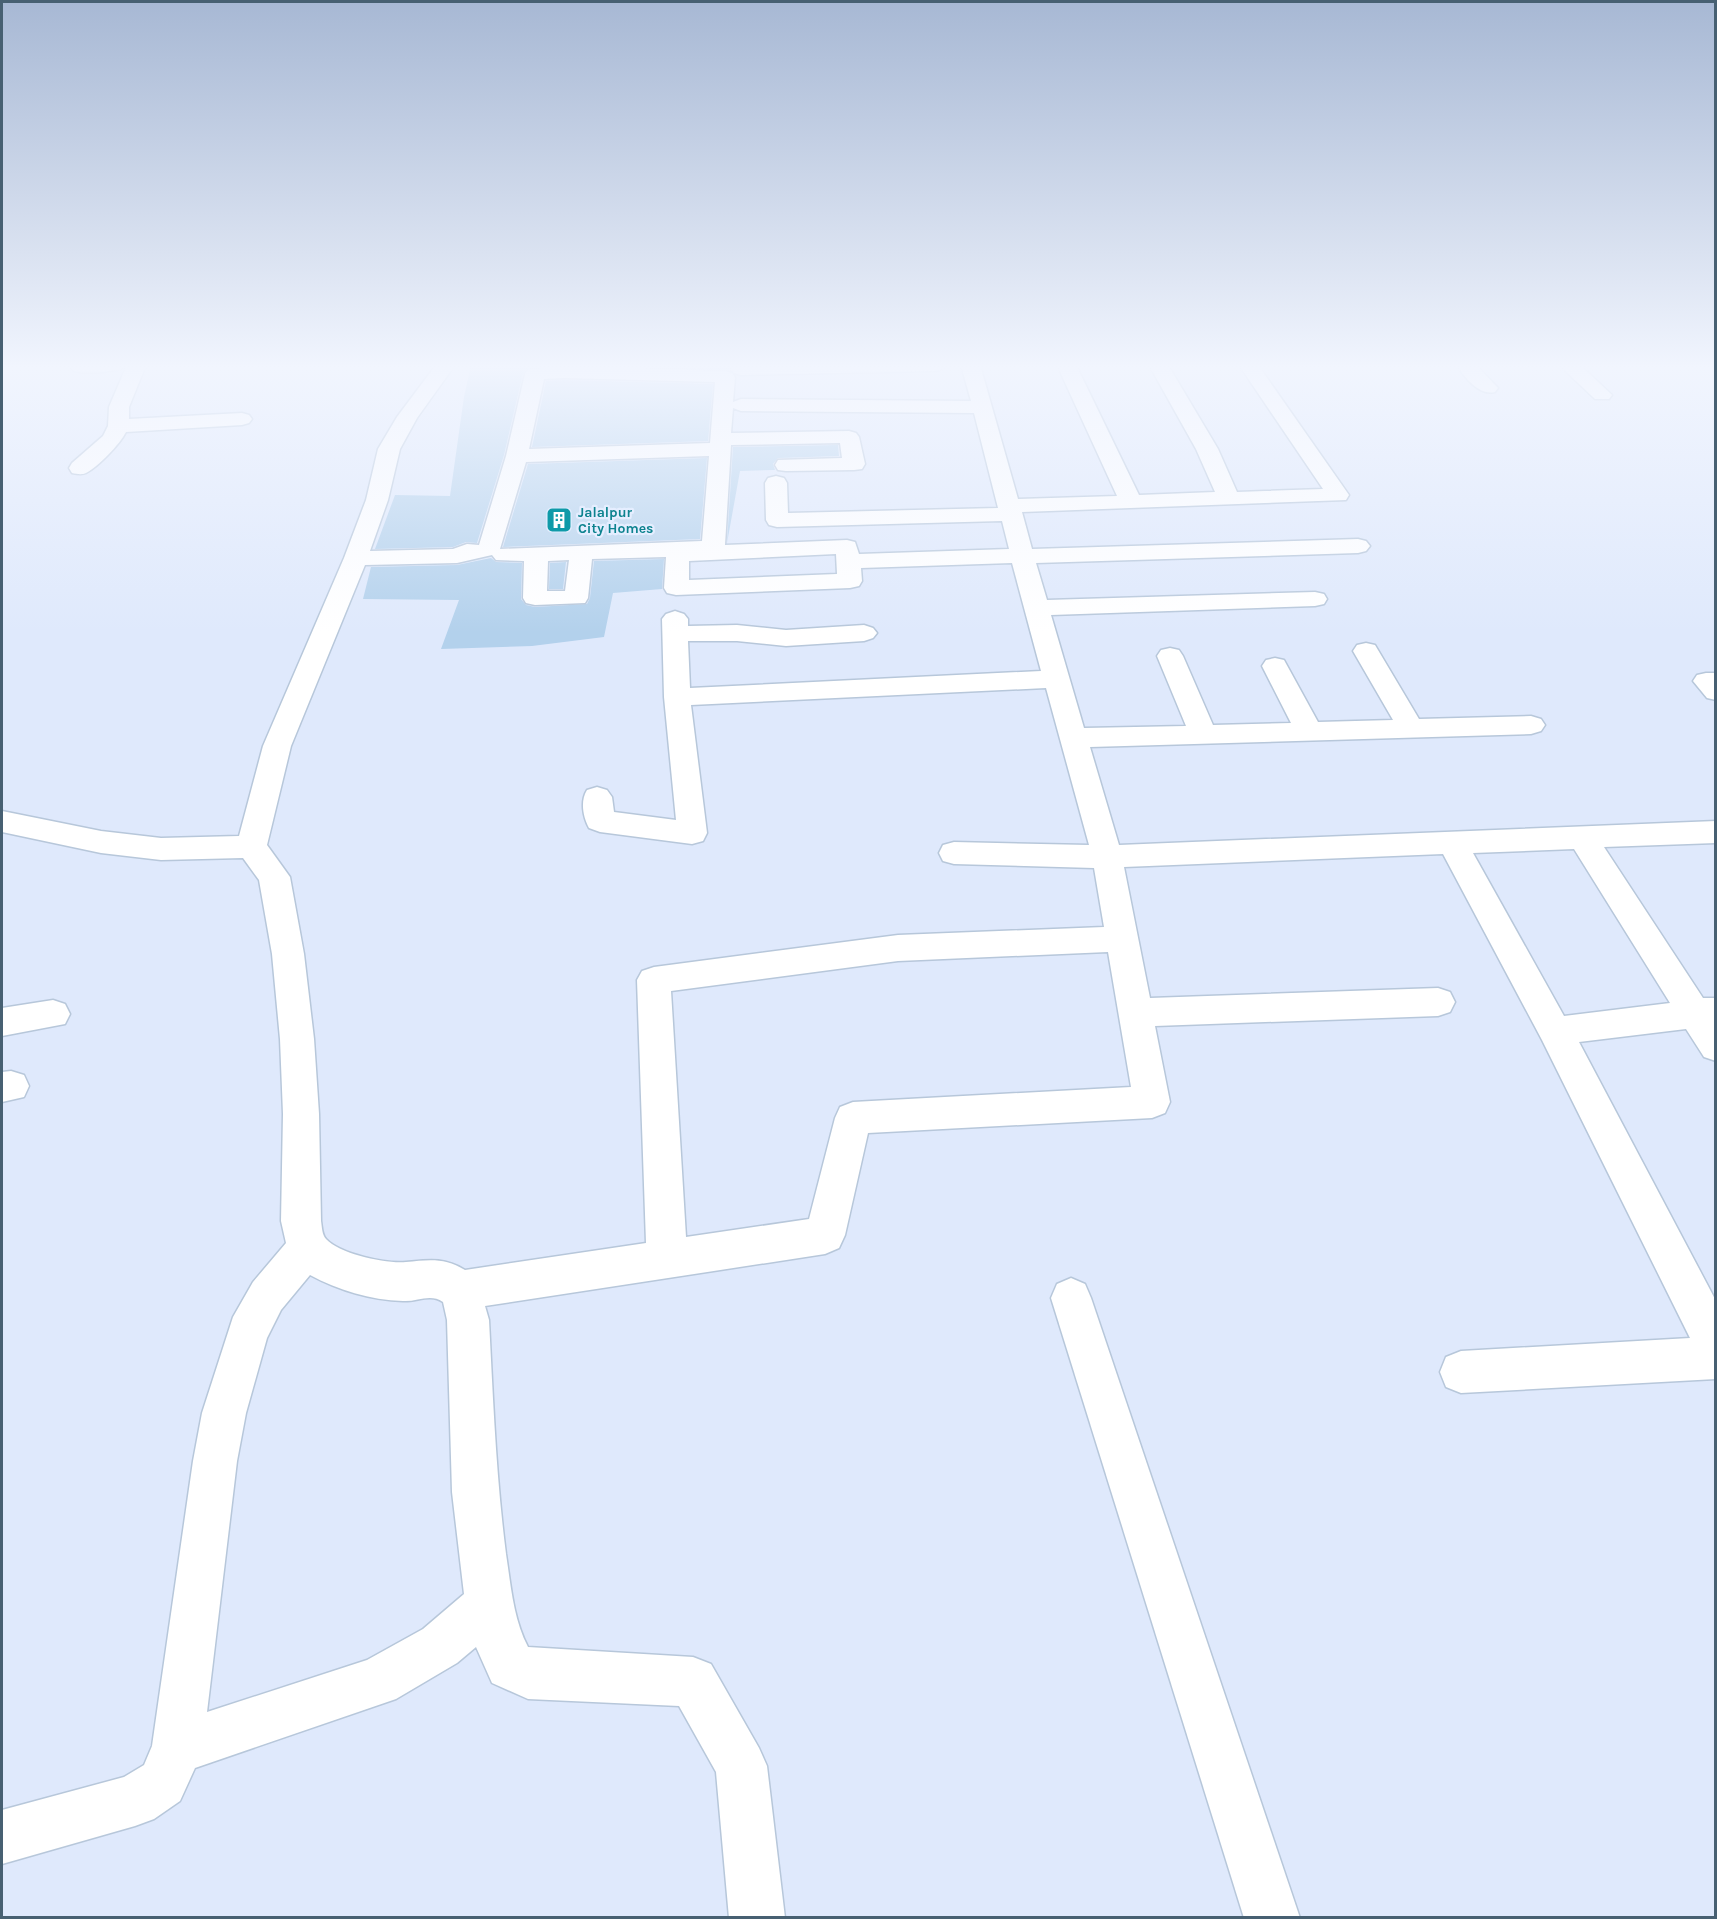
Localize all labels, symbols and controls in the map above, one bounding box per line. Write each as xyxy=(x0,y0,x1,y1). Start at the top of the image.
place label: Jalalpur City Homes xyxy=(578,504,653,537)
building icon: Jalalpur City Homes xyxy=(544,505,574,535)

